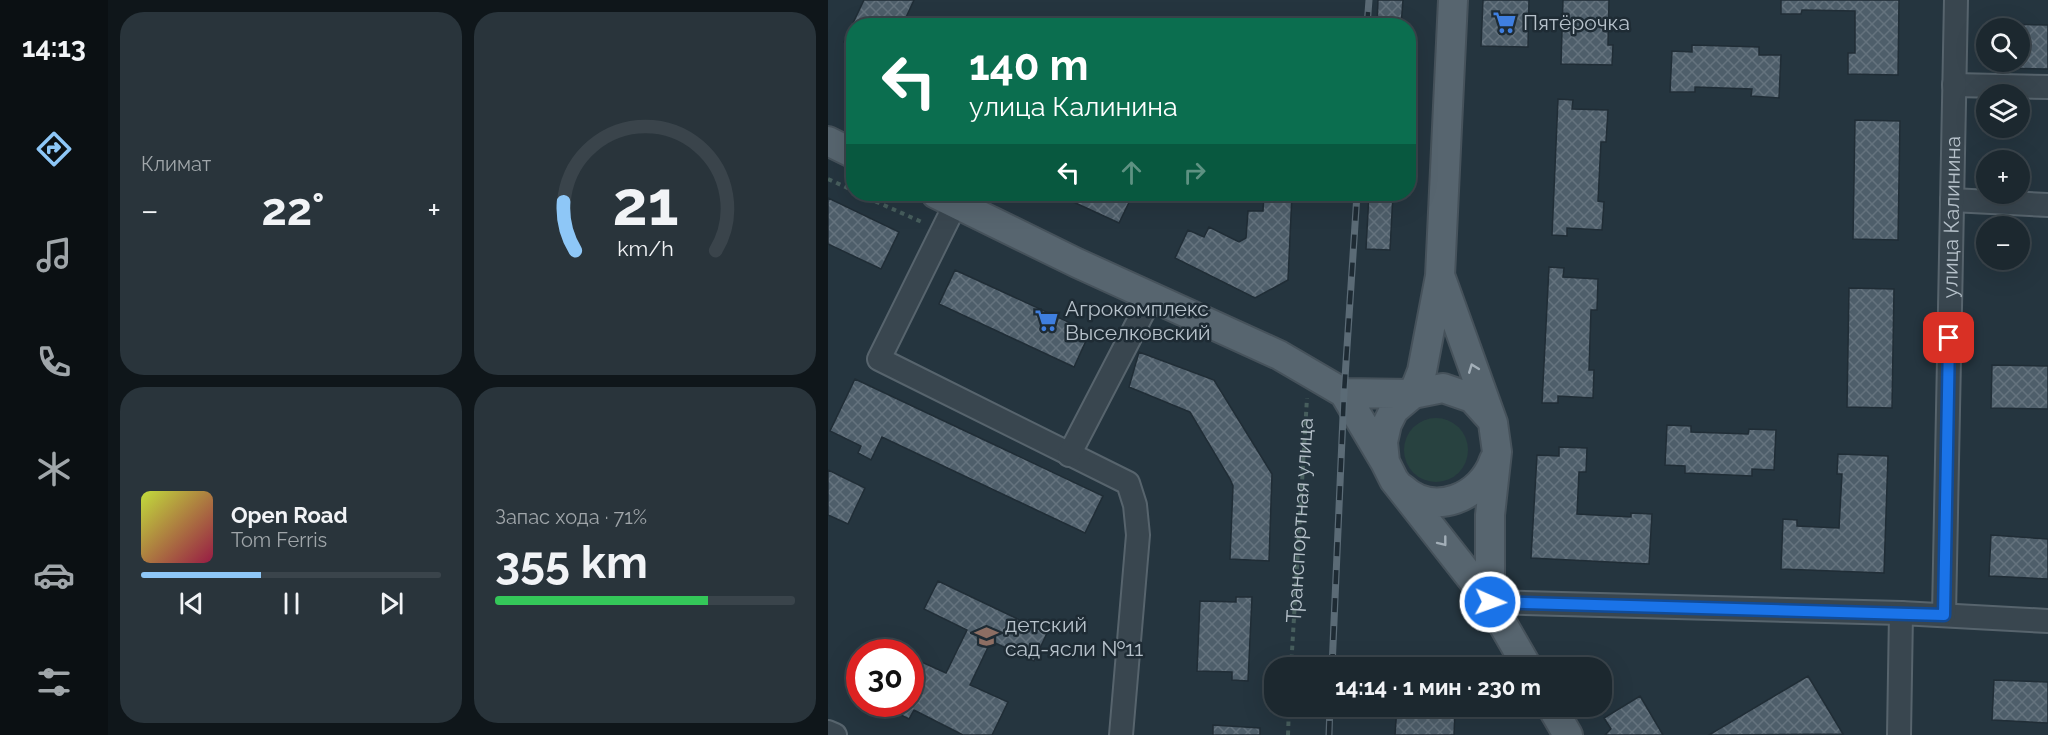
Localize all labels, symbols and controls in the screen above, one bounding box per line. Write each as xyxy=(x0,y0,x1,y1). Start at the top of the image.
supermarket icon: Пятёрочка xyxy=(1492,10,1518,36)
place label: Пятёрочка xyxy=(1523,10,1630,35)
map controls xyxy=(1976,18,2030,270)
button: search xyxy=(1976,18,2030,72)
text: 14:13 xyxy=(22,32,86,63)
text: 140 m xyxy=(969,41,1089,90)
icon: left xyxy=(870,42,948,120)
button: layers xyxy=(1976,84,2030,138)
text: улица Калинина xyxy=(969,91,1178,122)
icon: directions xyxy=(33,128,75,170)
street label: улица Калинина xyxy=(1937,136,1965,299)
button: + xyxy=(1976,150,2030,204)
text: Климат xyxy=(141,152,211,176)
icon: left xyxy=(1052,156,1085,189)
icon: ahead xyxy=(1115,156,1148,189)
icon: right xyxy=(1178,156,1211,189)
text: 21 xyxy=(612,166,678,240)
text: 22° xyxy=(261,183,325,236)
text: − xyxy=(141,191,159,230)
text: + xyxy=(427,191,441,230)
button: − xyxy=(1976,216,2030,270)
icon: music xyxy=(33,234,75,276)
text: km/h xyxy=(617,236,673,261)
place label: Агрокомплекс Выселковский xyxy=(1065,296,1210,345)
supermarket icon: Агрокомплекс Выселковский xyxy=(1034,308,1060,334)
pin xyxy=(1923,312,1974,363)
icon: arrive xyxy=(1932,321,1965,354)
icon: phone xyxy=(33,341,75,383)
one-way arrow xyxy=(1467,363,1480,374)
street label: Транспортная улица xyxy=(1281,417,1318,624)
icon: climate xyxy=(33,448,75,490)
text: Open Road xyxy=(231,502,348,528)
text: Запас хода · 71% xyxy=(495,505,647,529)
text: Tom Ferris xyxy=(231,528,327,552)
text: 355 km xyxy=(495,536,648,589)
one-way arrow xyxy=(1436,536,1447,547)
icon: car xyxy=(33,554,75,596)
position arrow xyxy=(1458,570,1522,634)
icon: previous xyxy=(175,587,208,620)
icon: pause xyxy=(275,587,308,620)
icon: next xyxy=(375,587,408,620)
place label: детский сад-ясли №11 xyxy=(1005,612,1143,661)
school or university icon: детский сад-ясли №11 xyxy=(974,624,1000,650)
speed limit sign: 30 xyxy=(846,639,924,717)
icon: filters xyxy=(33,661,75,703)
text: 14:14 · 1 мин · 230 m xyxy=(1335,674,1541,700)

